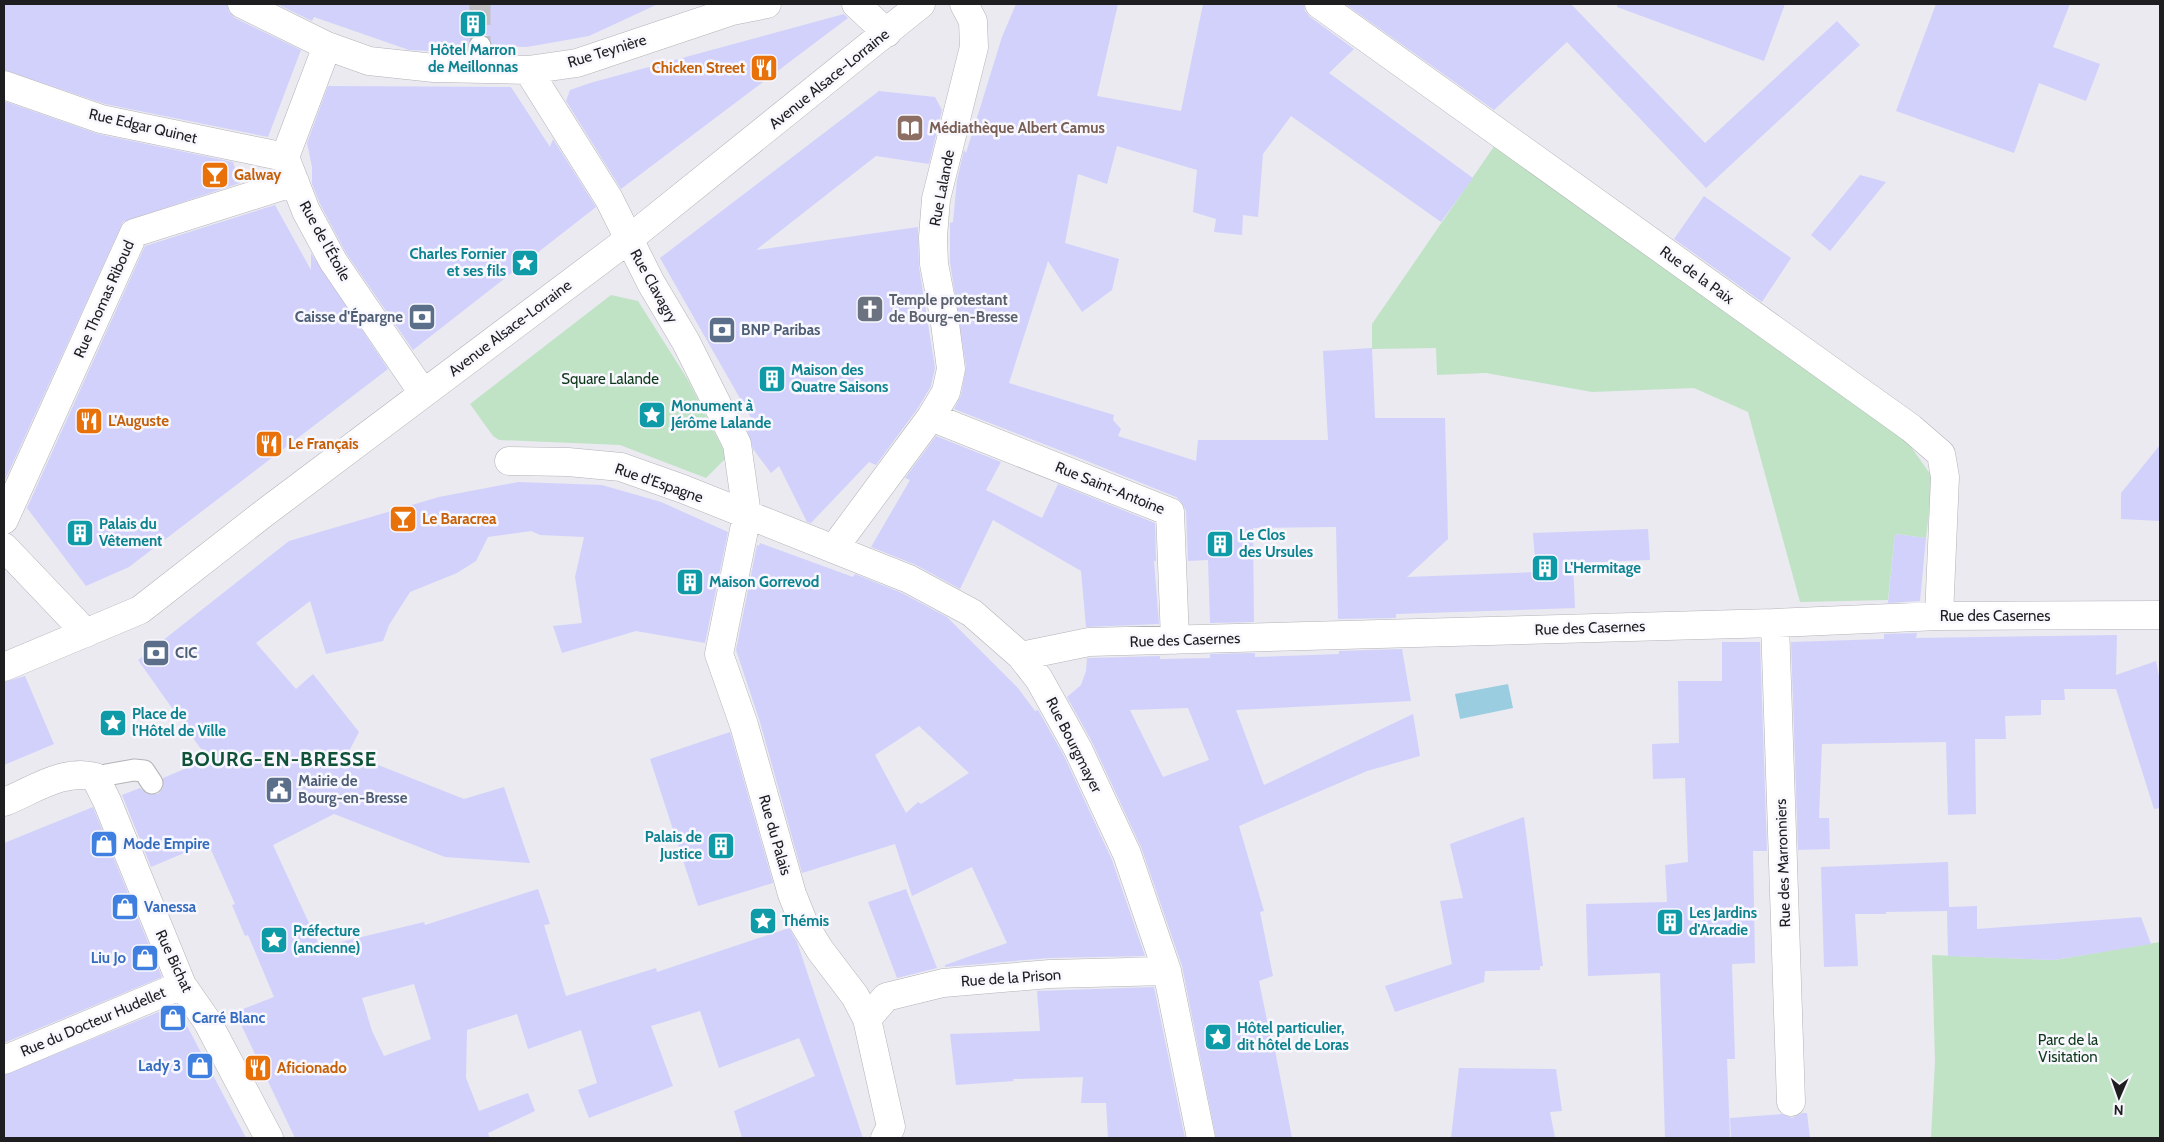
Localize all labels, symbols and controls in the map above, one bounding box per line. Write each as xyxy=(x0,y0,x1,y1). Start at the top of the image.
building icon: Hôtel Marron de Meillonnas xyxy=(458,9,488,39)
street label: Avenue Alsace-Lorraine xyxy=(765,25,893,133)
street label: Rue Teynière xyxy=(566,30,649,71)
place label: Hôtel Marron de Meillonnas xyxy=(428,41,518,76)
restaurant icon: Chicken Street xyxy=(749,53,779,83)
place label: Chicken Street xyxy=(652,59,745,77)
street label: Rue Edgar Quinet xyxy=(87,105,199,147)
library icon: Médiathèque Albert Camus xyxy=(895,113,925,143)
place label: Médiathèque Albert Camus xyxy=(929,119,1105,137)
street label: Rue Lalande xyxy=(926,148,958,228)
bar icon: Galway xyxy=(200,160,230,190)
place label: Galway xyxy=(234,166,282,184)
street label: Rue de l'Étoile xyxy=(296,197,355,284)
street label: Rue Thomas Riboud xyxy=(70,237,138,361)
street label: Rue de la Paix xyxy=(1656,242,1738,308)
place label: Charles Fornier et ses fils xyxy=(409,245,506,280)
street label: Rue Clavagry xyxy=(626,246,682,326)
place icon: Charles Fornier et ses fils xyxy=(510,248,540,278)
street label: Avenue Alsace-Lorraine xyxy=(445,276,575,380)
place label: Temple protestant de Bourg-en-Bresse xyxy=(889,291,1018,326)
church icon: Temple protestant de Bourg-en-Bresse xyxy=(855,294,885,324)
bank icon: Caisse d'Épargne xyxy=(407,302,437,332)
place label: Caisse d'Épargne xyxy=(295,307,403,326)
bank icon: BNP Paribas xyxy=(707,315,737,345)
place label: BNP Paribas xyxy=(741,321,820,339)
place label: Maison des Quatre Saisons xyxy=(791,361,888,396)
building icon: Maison des Quatre Saisons xyxy=(757,364,787,394)
park label: Square Lalande xyxy=(561,370,659,388)
place label: Monument à Jérôme Lalande xyxy=(670,397,771,432)
place icon: Monument à Jérôme Lalande xyxy=(637,400,667,430)
restaurant icon: L'Auguste xyxy=(74,406,104,436)
place label: L'Auguste xyxy=(108,412,169,430)
restaurant icon: Le Français xyxy=(254,429,284,459)
place label: Le Français xyxy=(288,435,359,453)
street label: Rue Saint-Antoine xyxy=(1053,458,1168,518)
street label: Rue d'Espagne xyxy=(612,459,706,507)
bar icon: Le Baracrea xyxy=(388,504,418,534)
place label: Le Baracrea xyxy=(422,510,497,528)
place label: Palais du Vêtement xyxy=(99,515,162,550)
building icon: Palais du Vêtement xyxy=(65,518,95,548)
place label: Le Clos des Ursules xyxy=(1239,526,1313,561)
building icon: Le Clos des Ursules xyxy=(1205,529,1235,559)
building icon: L'Hermitage xyxy=(1530,553,1560,583)
place label: L'Hermitage xyxy=(1564,559,1641,577)
building icon: Maison Gorrevod xyxy=(675,567,705,597)
place label: Maison Gorrevod xyxy=(709,573,819,591)
street label: Rue des Casernes xyxy=(1940,607,2050,625)
street label: Rue des Casernes xyxy=(1534,617,1646,639)
street label: Rue des Casernes xyxy=(1129,629,1241,651)
bank icon: CIC xyxy=(141,638,171,668)
place label: CIC xyxy=(175,644,198,662)
street label: Rue Bourgmayer xyxy=(1042,694,1106,796)
place label: Place de l'Hôtel de Ville xyxy=(132,705,226,740)
place icon: Place de l'Hôtel de Ville xyxy=(98,708,128,738)
district label: BOURG-EN-BRESSE xyxy=(181,747,377,771)
place label: Mairie de Bourg-en-Bresse xyxy=(298,772,408,807)
public building icon: Mairie de Bourg-en-Bresse xyxy=(264,775,294,805)
street label: Rue du Palais xyxy=(755,793,795,877)
street label: Rue des Marronniers xyxy=(1772,798,1794,928)
place label: Palais de Justice xyxy=(645,828,702,863)
shop icon: Mode Empire xyxy=(89,829,119,859)
building icon: Palais de Justice xyxy=(706,831,736,861)
place label: Mode Empire xyxy=(123,835,210,853)
shop icon: Vanessa xyxy=(110,892,140,922)
place label: Vanessa xyxy=(144,898,197,916)
place label: Les Jardins d'Arcadie xyxy=(1689,904,1757,939)
place icon: Thémis xyxy=(748,906,778,936)
building icon: Les Jardins d'Arcadie xyxy=(1655,907,1685,937)
place label: Thémis xyxy=(782,912,829,930)
place label: Préfecture (ancienne) xyxy=(293,922,360,957)
place icon: Préfecture (ancienne) xyxy=(259,925,289,955)
street label: Rue Bichat xyxy=(152,927,196,995)
shop icon: Liu Jo xyxy=(130,943,160,973)
place label: Liu Jo xyxy=(91,949,126,967)
street label: Rue de la Prison xyxy=(960,966,1062,990)
street label: Rue du Docteur Hudellet xyxy=(18,983,168,1061)
shop icon: Carré Blanc xyxy=(158,1003,188,1033)
place label: Carré Blanc xyxy=(192,1009,265,1027)
place label: Hôtel particulier, dit hôtel de Loras xyxy=(1237,1019,1349,1054)
place icon: Hôtel particulier, dit hôtel de Loras xyxy=(1203,1022,1233,1052)
park label: Parc de la Visitation xyxy=(2038,1031,2099,1066)
shop icon: Lady 3 xyxy=(185,1051,215,1081)
restaurant icon: Aficionado xyxy=(243,1053,273,1083)
place label: Lady 3 xyxy=(138,1057,181,1075)
place label: Aficionado xyxy=(277,1059,347,1077)
north arrow xyxy=(2094,1072,2144,1122)
text: N xyxy=(2113,1101,2124,1119)

